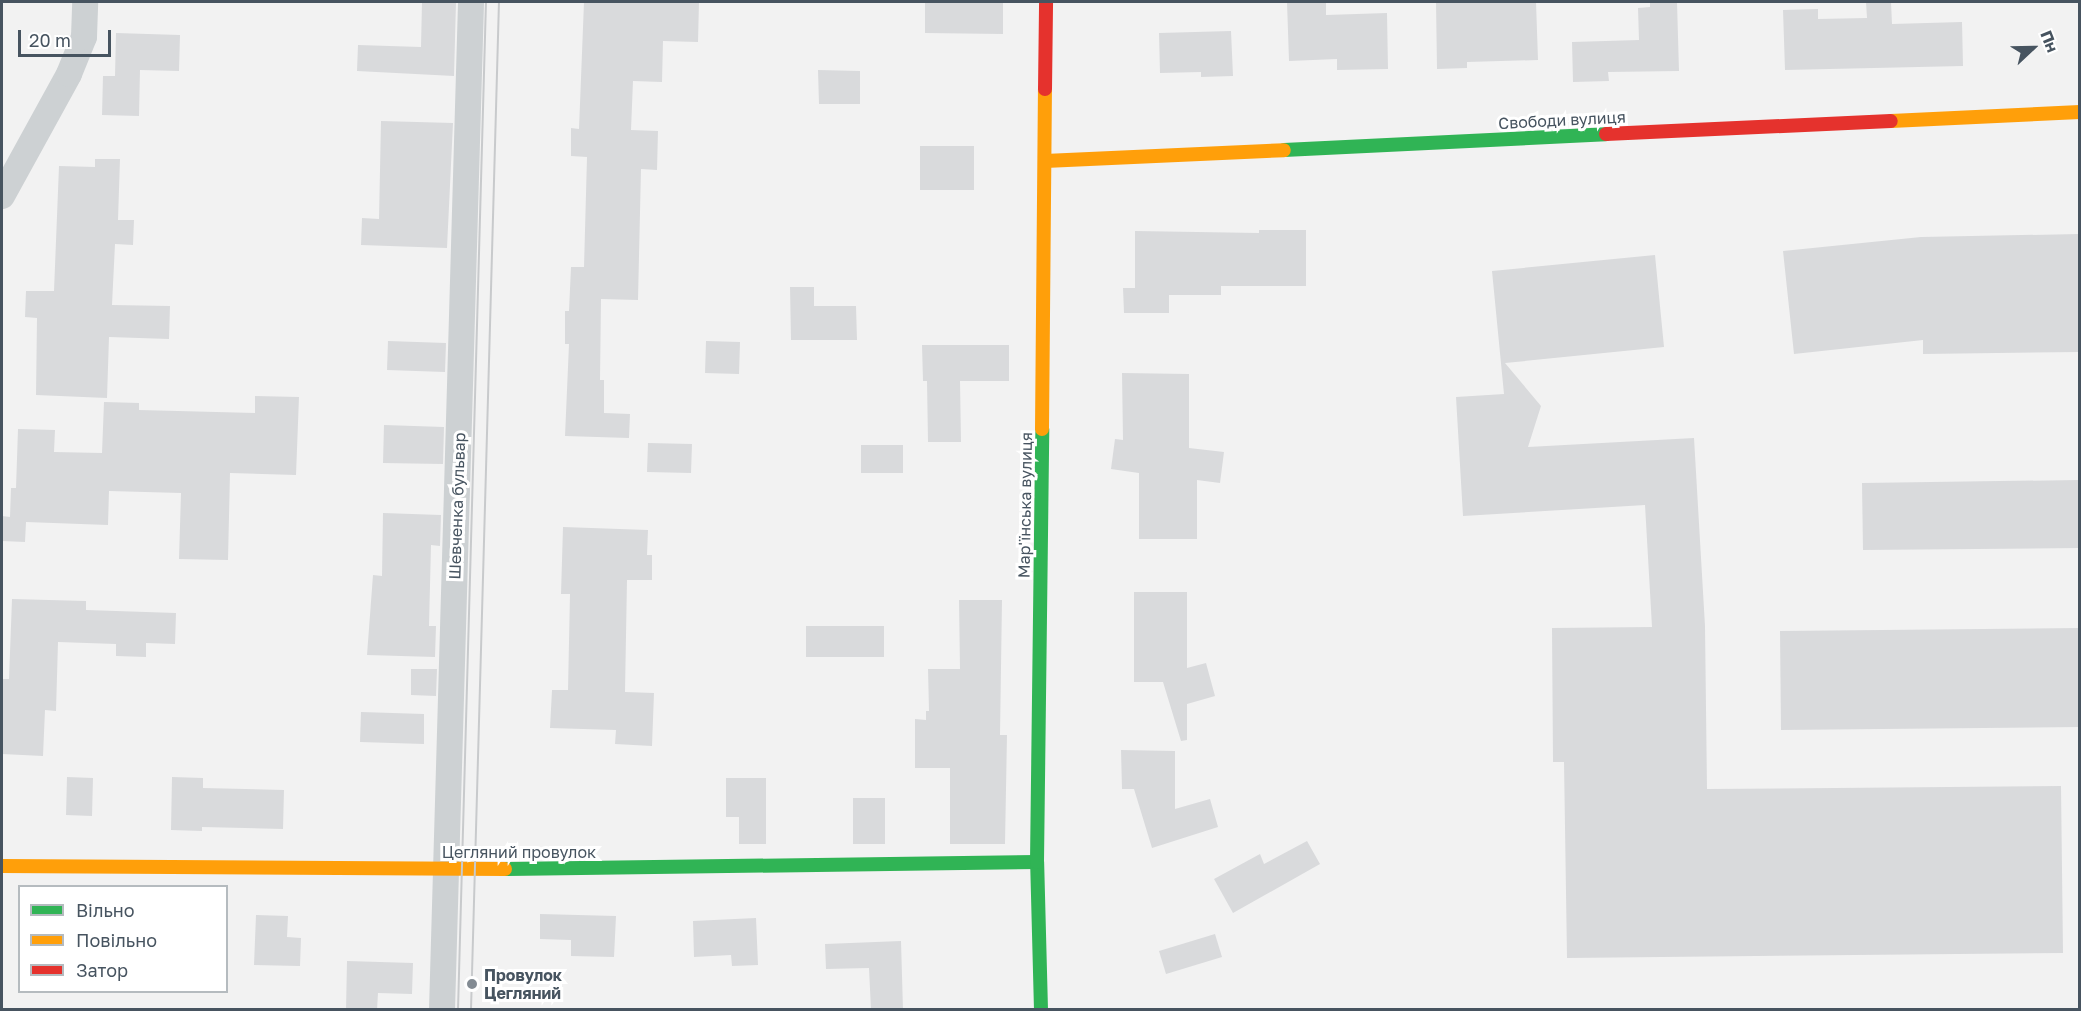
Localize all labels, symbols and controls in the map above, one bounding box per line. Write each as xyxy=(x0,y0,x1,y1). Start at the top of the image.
scale bar xyxy=(21,18,114,56)
north arrow xyxy=(2003,18,2063,78)
text: Пн xyxy=(2036,27,2063,55)
text: 20 m xyxy=(29,29,71,51)
street label: Свободи вулиця xyxy=(1498,107,1626,133)
street label: Шевченка бульвар xyxy=(445,432,469,580)
street label: Мар'їнська вулиця xyxy=(1014,432,1036,578)
street label: Цегляний провулок xyxy=(442,842,596,862)
legend xyxy=(18,885,228,993)
text: Вільно xyxy=(76,899,135,921)
text: Повільно xyxy=(76,929,157,951)
text: Затор xyxy=(76,959,128,981)
place label: Провулок Цегляний xyxy=(484,965,562,1003)
marker: Провулок Цегляний xyxy=(465,977,479,991)

